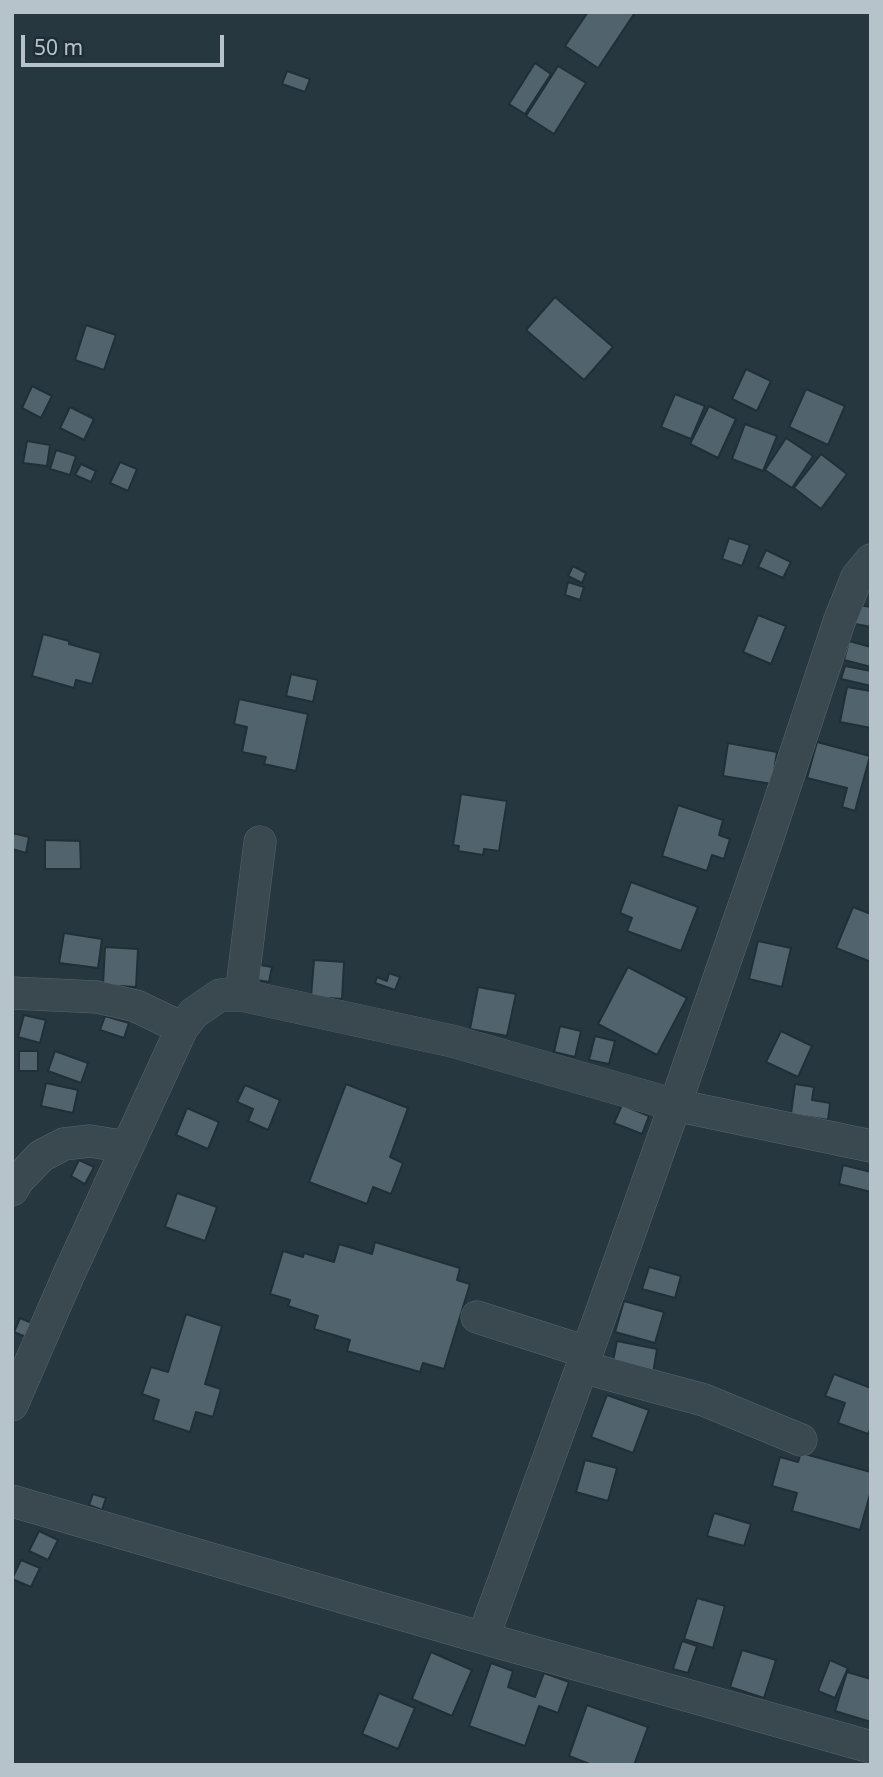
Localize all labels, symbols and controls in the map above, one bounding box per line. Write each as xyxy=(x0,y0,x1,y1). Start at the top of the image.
scale bar xyxy=(24,21,228,65)
text: 50 m xyxy=(34,33,83,61)

